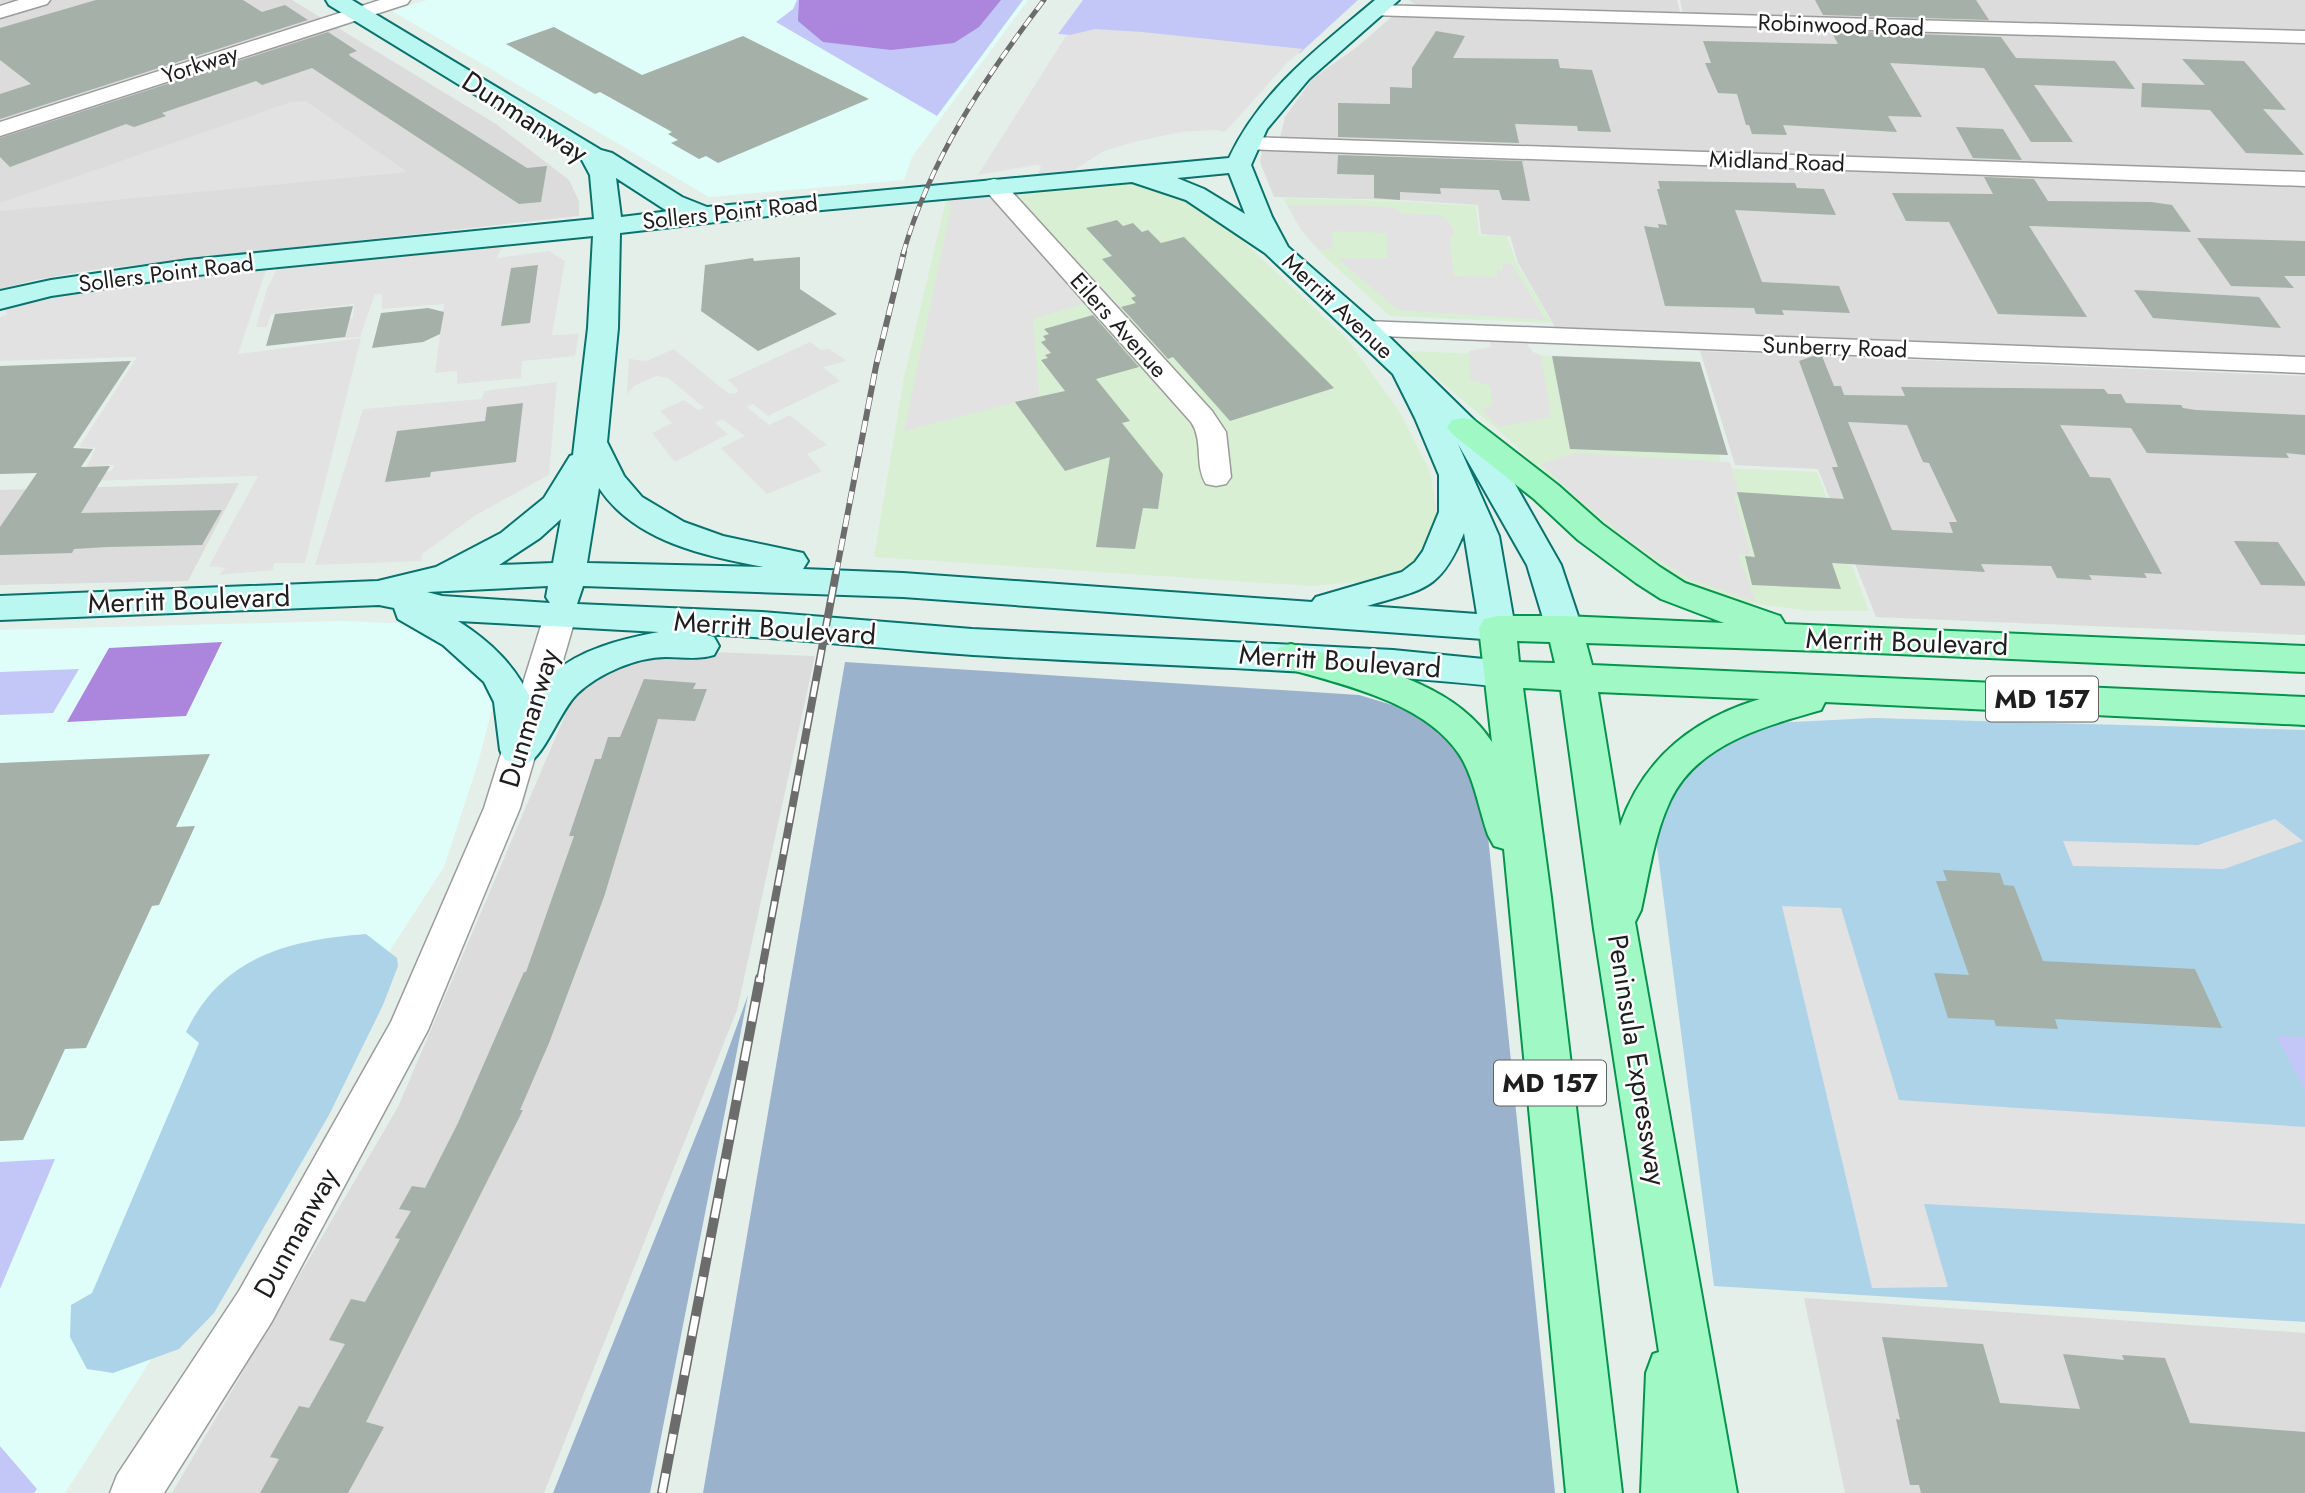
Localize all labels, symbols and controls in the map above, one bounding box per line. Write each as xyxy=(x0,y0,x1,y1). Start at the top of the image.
street label: Robinwood Road xyxy=(1757,5,1925,45)
street label: Yorkway xyxy=(158,35,243,92)
street label: Dunmanway xyxy=(454,61,597,174)
street label: Midland Road xyxy=(1709,142,1845,180)
street label: Sollers Point Road xyxy=(641,186,819,238)
street label: Sollers Point Road xyxy=(76,245,256,301)
street label: Merritt Avenue xyxy=(1275,245,1402,367)
street label: Eilers Avenue xyxy=(1062,265,1176,385)
street label: Sunberry Road xyxy=(1762,327,1908,367)
street label: Merritt Boulevard xyxy=(87,576,291,624)
street label: Merritt Boulevard xyxy=(672,600,878,656)
street label: Merritt Boulevard xyxy=(1805,618,2009,666)
street label: Merritt Boulevard xyxy=(1237,633,1443,689)
street label: Dunmanway xyxy=(488,643,570,792)
road number: MD 157 xyxy=(1986,677,2098,722)
street label: Peninsula Expressway xyxy=(1597,931,1677,1189)
road number: MD 157 xyxy=(1494,1060,1606,1106)
street label: Dunmanway xyxy=(243,1160,349,1305)

